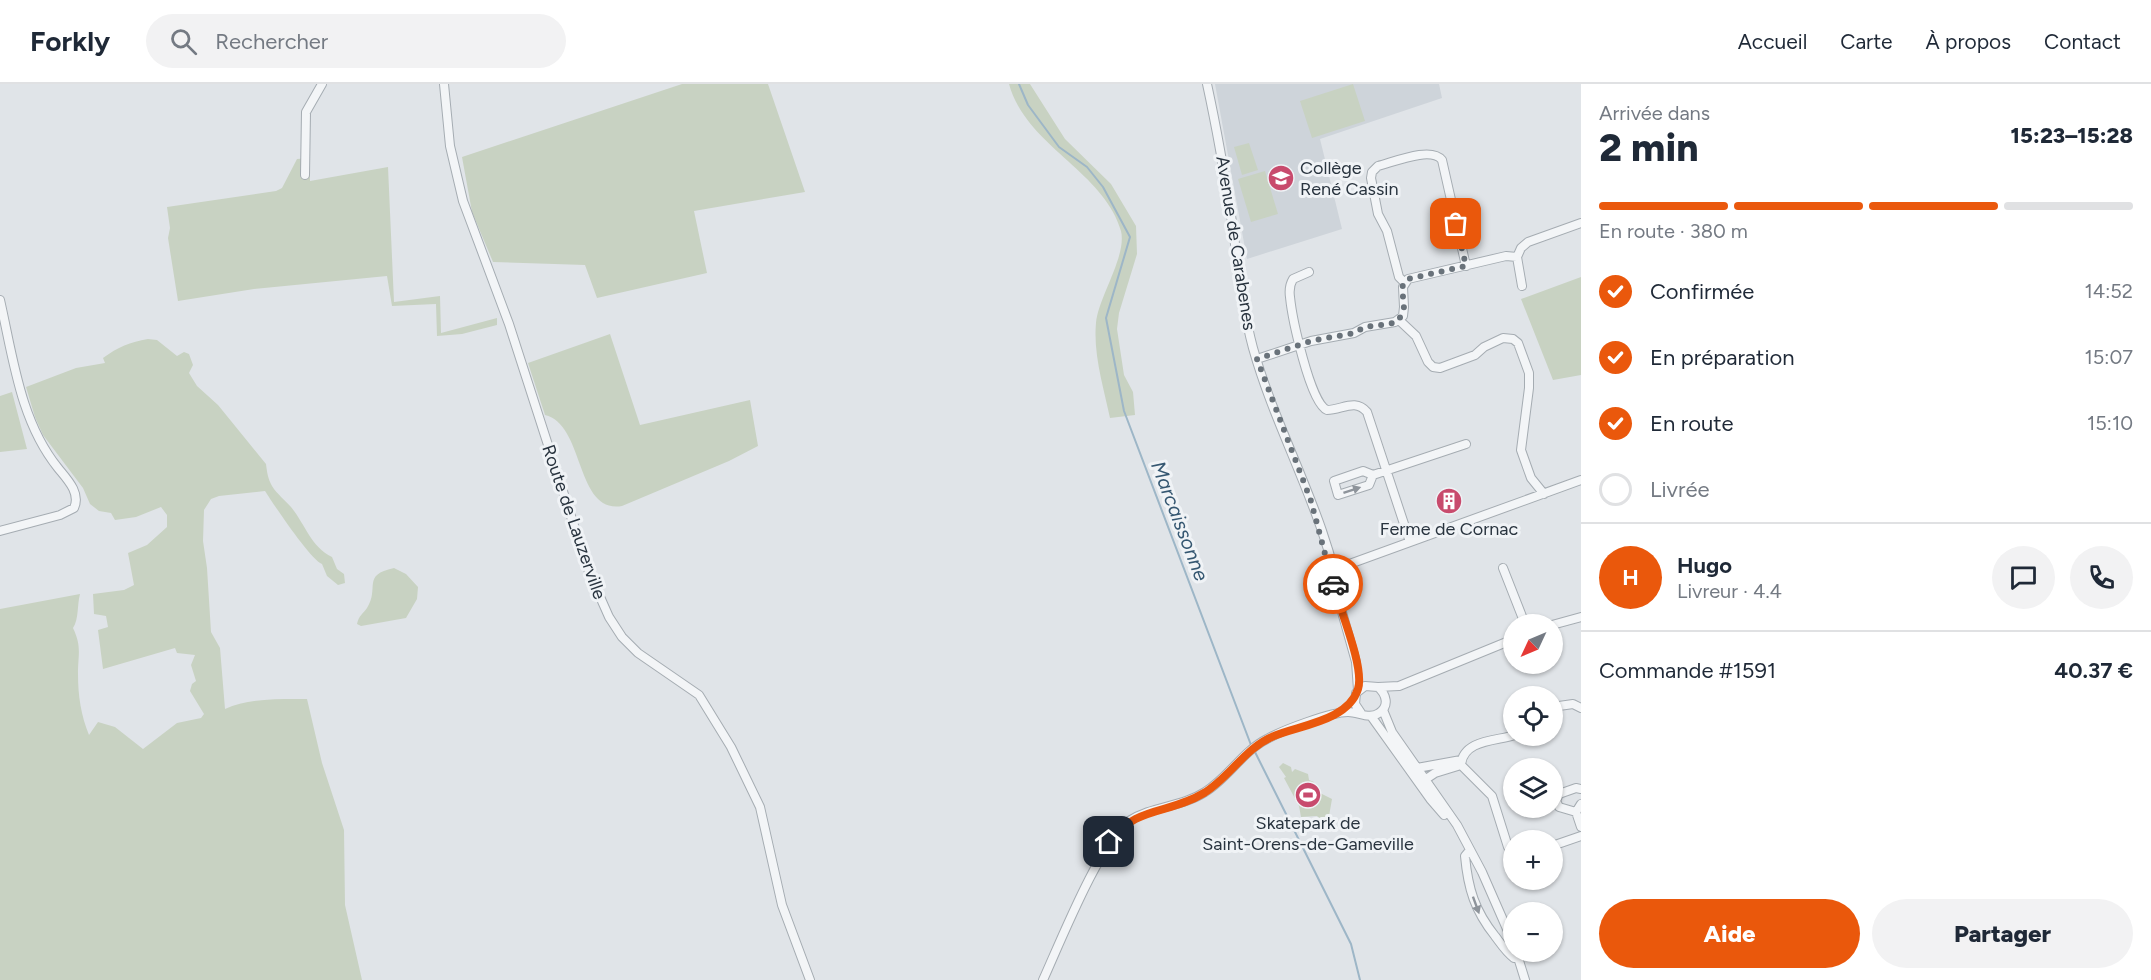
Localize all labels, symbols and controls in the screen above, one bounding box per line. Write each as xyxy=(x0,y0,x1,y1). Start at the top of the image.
search box xyxy=(146,14,566,68)
text: Forkly xyxy=(30,24,110,58)
icon: search xyxy=(167,25,200,58)
text: Rechercher xyxy=(215,28,328,55)
text: Accueil xyxy=(1738,29,1807,54)
text: Carte xyxy=(1840,29,1893,54)
text: À propos xyxy=(1926,29,2011,54)
text: Contact xyxy=(2044,29,2121,54)
text: Arrivée dans xyxy=(1599,101,1710,125)
text: 15:23–15:28 xyxy=(2011,122,2133,149)
text: 2 min xyxy=(1599,124,1699,171)
street label: Avenue de Carabenes xyxy=(1211,154,1261,332)
place label: Collège René Cassin xyxy=(1300,157,1399,200)
school or university icon: Collège René Cassin xyxy=(1266,163,1296,193)
pin xyxy=(1430,198,1481,249)
icon: bag xyxy=(1439,207,1472,240)
text: En route · 380 m xyxy=(1599,219,1748,243)
icon: check xyxy=(1599,275,1632,308)
text: Confirmée xyxy=(1650,278,1754,305)
text: 14:52 xyxy=(2085,279,2133,303)
icon: check xyxy=(1599,341,1632,374)
text: En préparation xyxy=(1650,344,1795,371)
text: 15:07 xyxy=(2085,345,2133,369)
icon: check xyxy=(1599,407,1632,440)
text: En route xyxy=(1650,410,1733,437)
text: 15:10 xyxy=(2087,411,2133,435)
street label: Route de Lauzerville xyxy=(537,442,611,602)
water label: Marcaissonne xyxy=(1146,458,1214,584)
text: Livrée xyxy=(1650,476,1709,503)
one-way arrow xyxy=(1343,485,1361,495)
building icon: Ferme de Cornac xyxy=(1434,486,1464,516)
place label: Ferme de Cornac xyxy=(1380,518,1518,540)
button: chat xyxy=(1992,546,2055,609)
button: phone xyxy=(2070,546,2133,609)
text: Hugo xyxy=(1677,552,1732,579)
courier xyxy=(1303,554,1363,614)
text: H xyxy=(1622,564,1639,591)
icon: car xyxy=(1317,568,1350,601)
text: Livreur · 4.4 xyxy=(1677,579,1782,603)
north arrow xyxy=(1503,614,1563,674)
map controls xyxy=(1503,614,1563,962)
text: Commande #1591 xyxy=(1599,657,1776,684)
text: 40.37 € xyxy=(2054,657,2133,684)
button: locate xyxy=(1503,686,1563,746)
button: layers xyxy=(1503,758,1563,818)
sports icon: Skatepark de Saint-Orens-de-Gameville xyxy=(1293,780,1323,810)
place label: Skatepark de Saint-Orens-de-Gameville xyxy=(1202,812,1414,855)
pin xyxy=(1083,816,1134,867)
icon: home xyxy=(1092,825,1125,858)
button: + xyxy=(1503,830,1563,890)
one-way arrow xyxy=(1472,897,1482,915)
button: Aide xyxy=(1599,899,1860,968)
button: Partager xyxy=(1872,899,2133,968)
button: − xyxy=(1503,902,1563,962)

